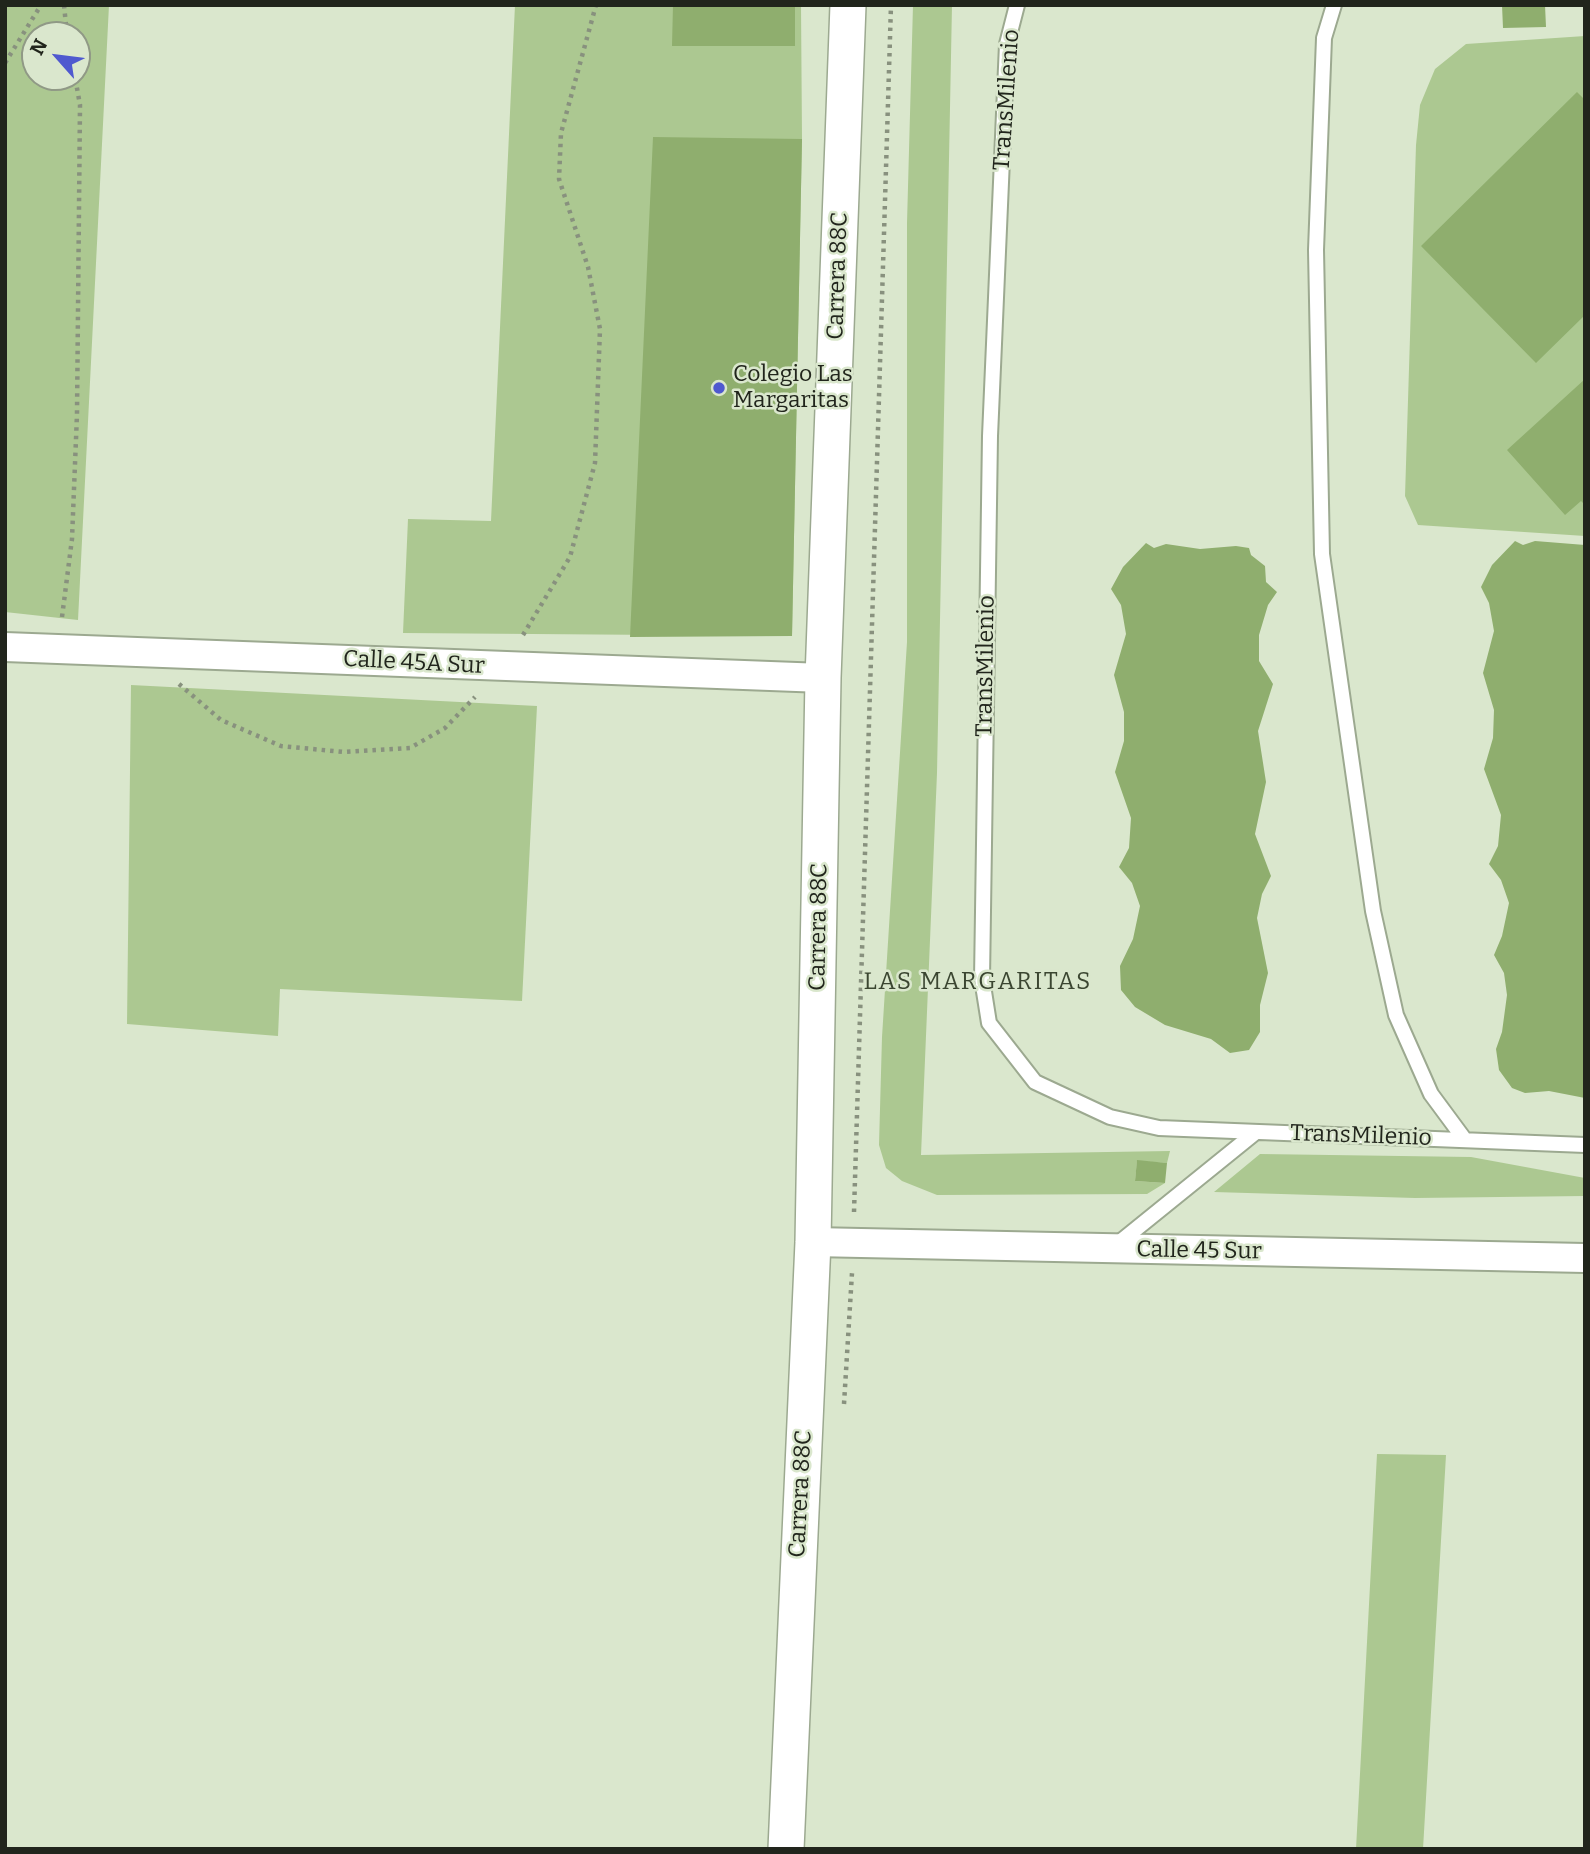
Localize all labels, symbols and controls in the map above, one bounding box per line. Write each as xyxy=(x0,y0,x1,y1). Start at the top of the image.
north arrow xyxy=(21,21,91,91)
street label: TransMilenio xyxy=(988,28,1026,172)
text: N xyxy=(25,35,52,59)
street label: Carrera 88C xyxy=(822,212,854,340)
place label: Colegio Las Margaritas xyxy=(733,361,853,415)
marker: Colegio Las Margaritas xyxy=(711,380,727,396)
street label: TransMilenio xyxy=(971,595,1001,737)
street label: Calle 45A Sur xyxy=(342,646,486,680)
street label: Carrera 88C xyxy=(804,863,834,991)
district label: LAS MARGARITAS xyxy=(865,968,1091,996)
street label: TransMilenio xyxy=(1290,1120,1432,1152)
street label: Calle 45 Sur xyxy=(1136,1236,1262,1266)
street label: Carrera 88C xyxy=(784,1430,818,1558)

